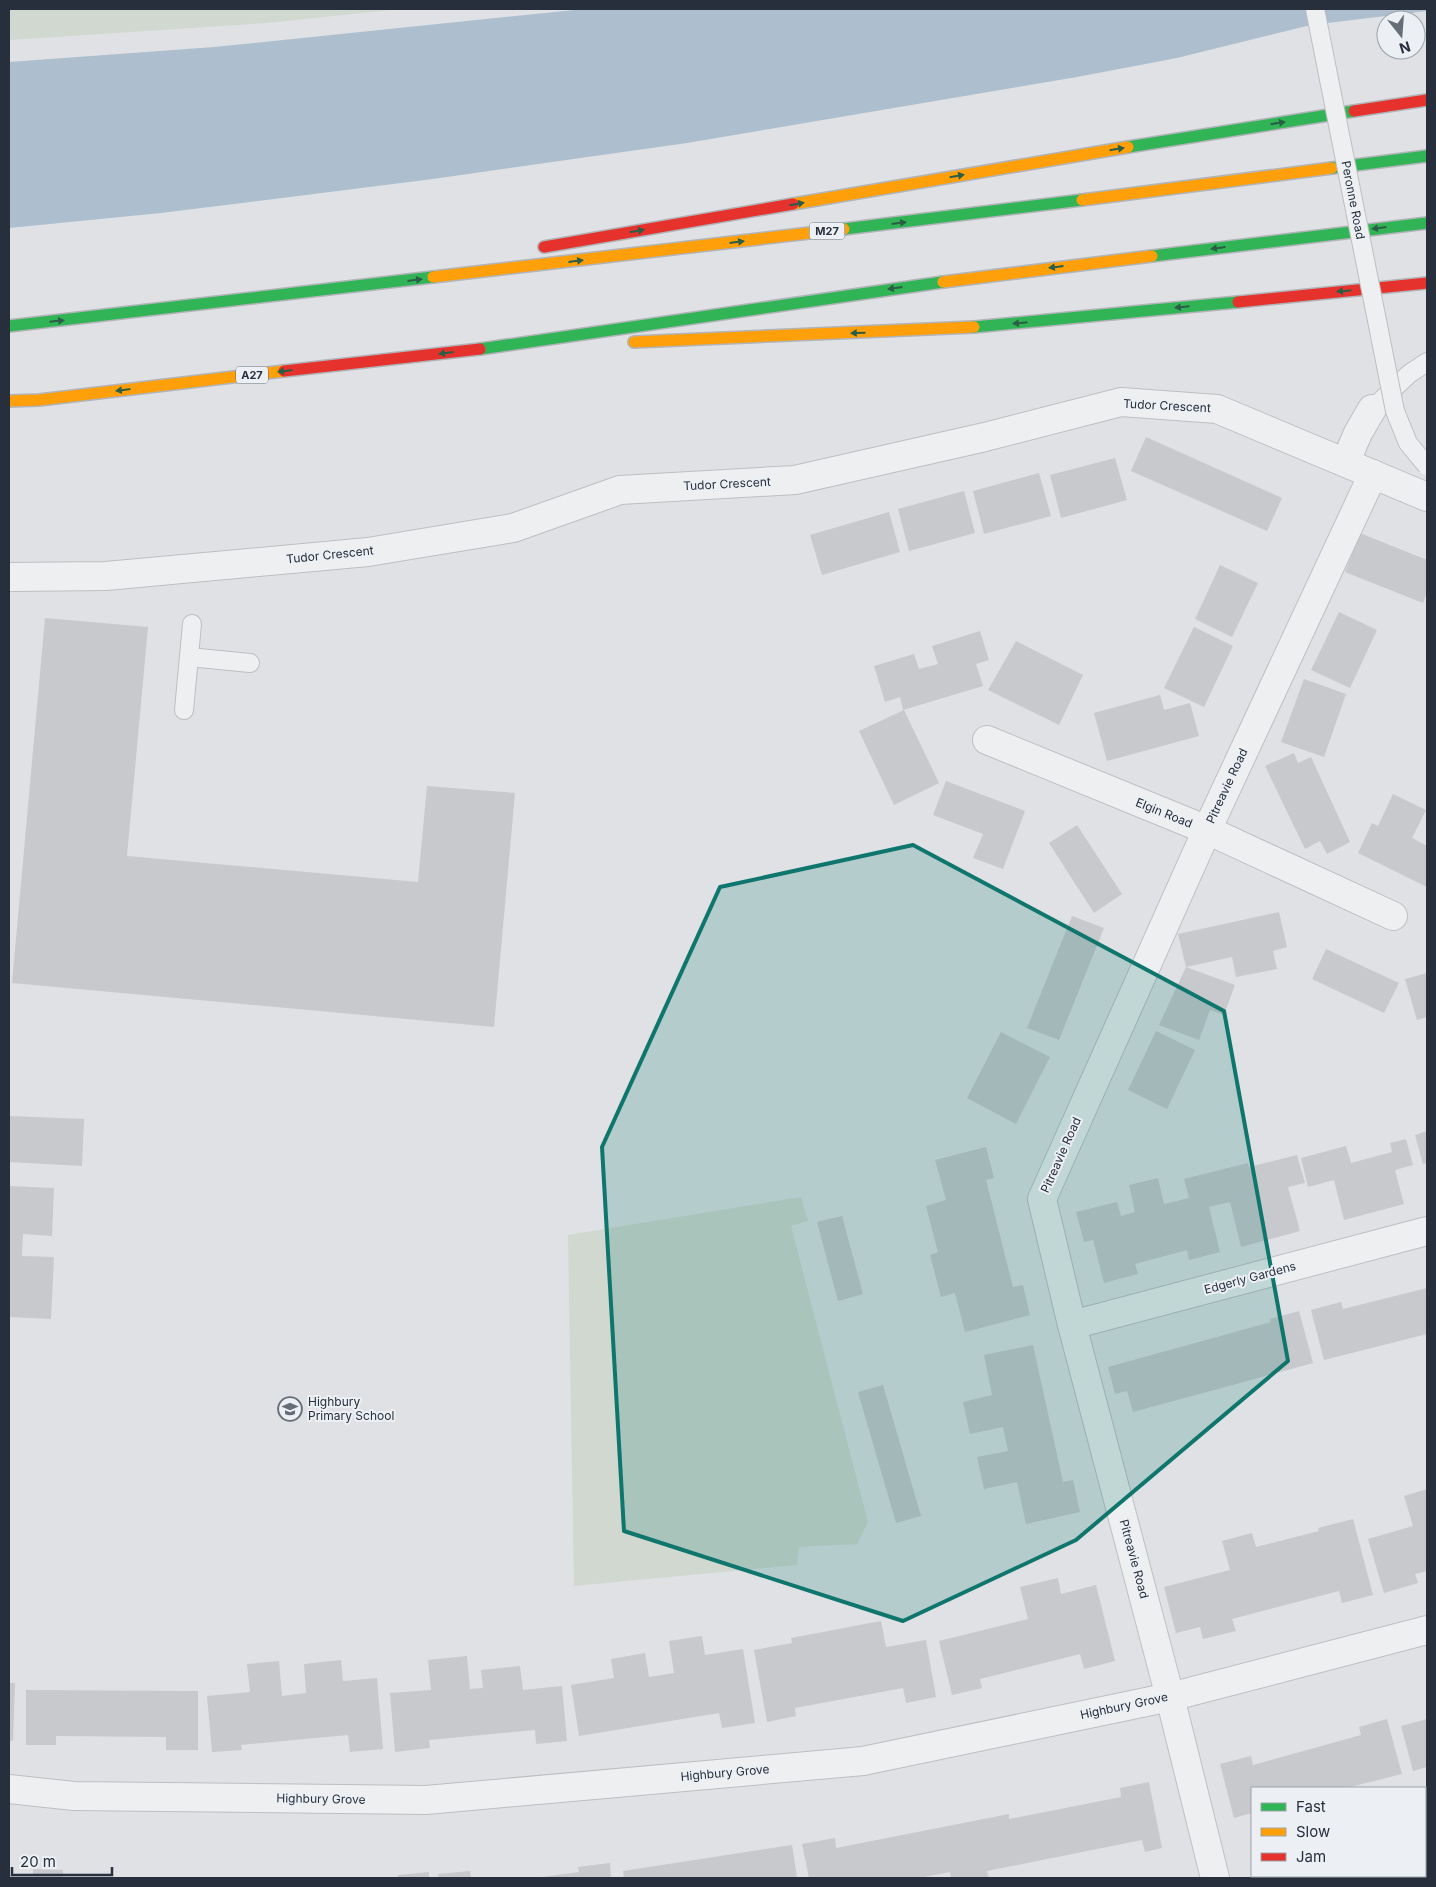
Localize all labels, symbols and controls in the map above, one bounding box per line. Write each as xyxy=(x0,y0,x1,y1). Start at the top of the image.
north arrow xyxy=(1376,10,1426,60)
text: N xyxy=(1397,38,1413,58)
one-way arrow xyxy=(1270,119,1286,127)
one-way arrow xyxy=(1110,144,1126,152)
street label: Peronne Road xyxy=(1339,159,1368,240)
one-way arrow xyxy=(950,171,966,179)
one-way arrow xyxy=(790,199,806,207)
one-way arrow xyxy=(891,219,907,227)
road number: M27 xyxy=(810,222,844,240)
one-way arrow xyxy=(1371,225,1387,233)
one-way arrow xyxy=(630,227,646,235)
one-way arrow xyxy=(730,238,746,246)
one-way arrow xyxy=(1209,244,1225,252)
one-way arrow xyxy=(568,257,584,265)
one-way arrow xyxy=(1048,263,1064,271)
one-way arrow xyxy=(407,276,423,284)
one-way arrow xyxy=(887,284,903,292)
one-way arrow xyxy=(1336,287,1352,295)
one-way arrow xyxy=(1174,303,1190,311)
one-way arrow xyxy=(50,317,66,325)
one-way arrow xyxy=(1012,319,1028,327)
one-way arrow xyxy=(850,330,866,338)
one-way arrow xyxy=(438,349,454,357)
road number: A27 xyxy=(236,366,268,384)
one-way arrow xyxy=(276,367,292,375)
one-way arrow xyxy=(115,386,131,394)
street label: Tudor Crescent xyxy=(1123,396,1211,415)
street label: Tudor Crescent xyxy=(683,474,771,493)
street label: Tudor Crescent xyxy=(286,542,374,567)
street label: Pitreavie Road xyxy=(1203,746,1251,826)
street label: Elgin Road xyxy=(1134,794,1195,831)
street label: Pitreavie Road xyxy=(1037,1115,1084,1195)
street label: Edgerly Gardens xyxy=(1202,1258,1297,1297)
place label: Highbury Primary School xyxy=(308,1394,394,1423)
school or university icon: Highbury Primary School xyxy=(277,1396,303,1422)
street label: Pitreavie Road xyxy=(1117,1518,1152,1600)
street label: Highbury Grove xyxy=(1079,1689,1169,1722)
street label: Highbury Grove xyxy=(680,1761,770,1784)
legend xyxy=(1251,1787,1426,1877)
street label: Highbury Grove xyxy=(276,1790,366,1807)
text: Fast xyxy=(1296,1797,1326,1816)
text: Slow xyxy=(1296,1822,1330,1841)
scale bar xyxy=(12,1844,112,1876)
text: Jam xyxy=(1296,1847,1326,1866)
text: 20 m xyxy=(20,1852,56,1871)

